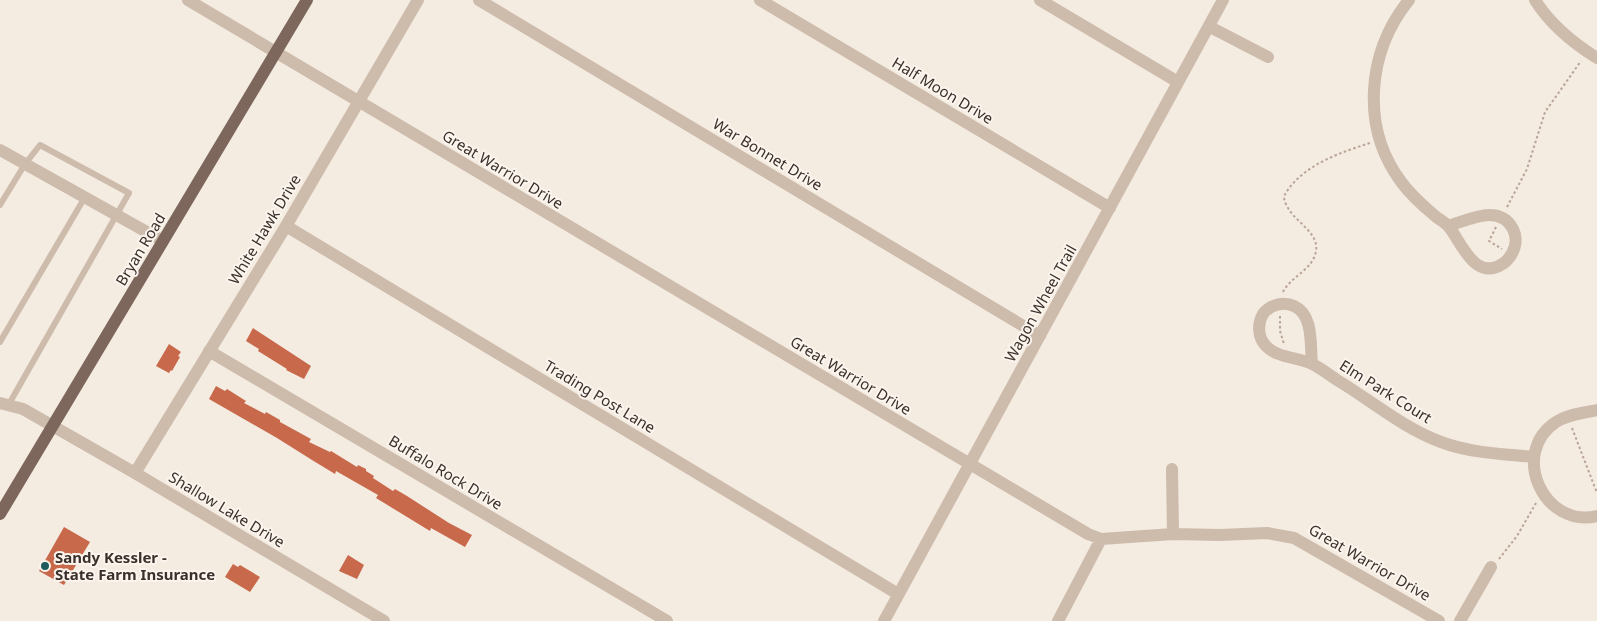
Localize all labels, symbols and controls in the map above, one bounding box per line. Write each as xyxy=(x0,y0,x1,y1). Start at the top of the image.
street label: Half Moon Drive xyxy=(889,52,997,128)
street label: War Bonnet Drive xyxy=(710,113,826,195)
street label: Great Warrior Drive xyxy=(439,125,567,213)
street label: White Hawk Drive xyxy=(223,170,305,288)
street label: Bryan Road xyxy=(111,209,169,289)
street label: Wagon Wheel Trail xyxy=(999,241,1081,365)
street label: Great Warrior Drive xyxy=(787,331,915,419)
street label: Trading Post Lane xyxy=(541,355,659,437)
street label: Elm Park Court xyxy=(1336,355,1436,428)
street label: Buffalo Rock Drive xyxy=(385,430,507,514)
street label: Shallow Lake Drive xyxy=(165,466,289,552)
street label: Great Warrior Drive xyxy=(1305,519,1435,605)
place label: Sandy Kessler - State Farm Insurance xyxy=(55,547,215,584)
marker: Sandy Kessler - State Farm Insurance xyxy=(39,560,51,572)

